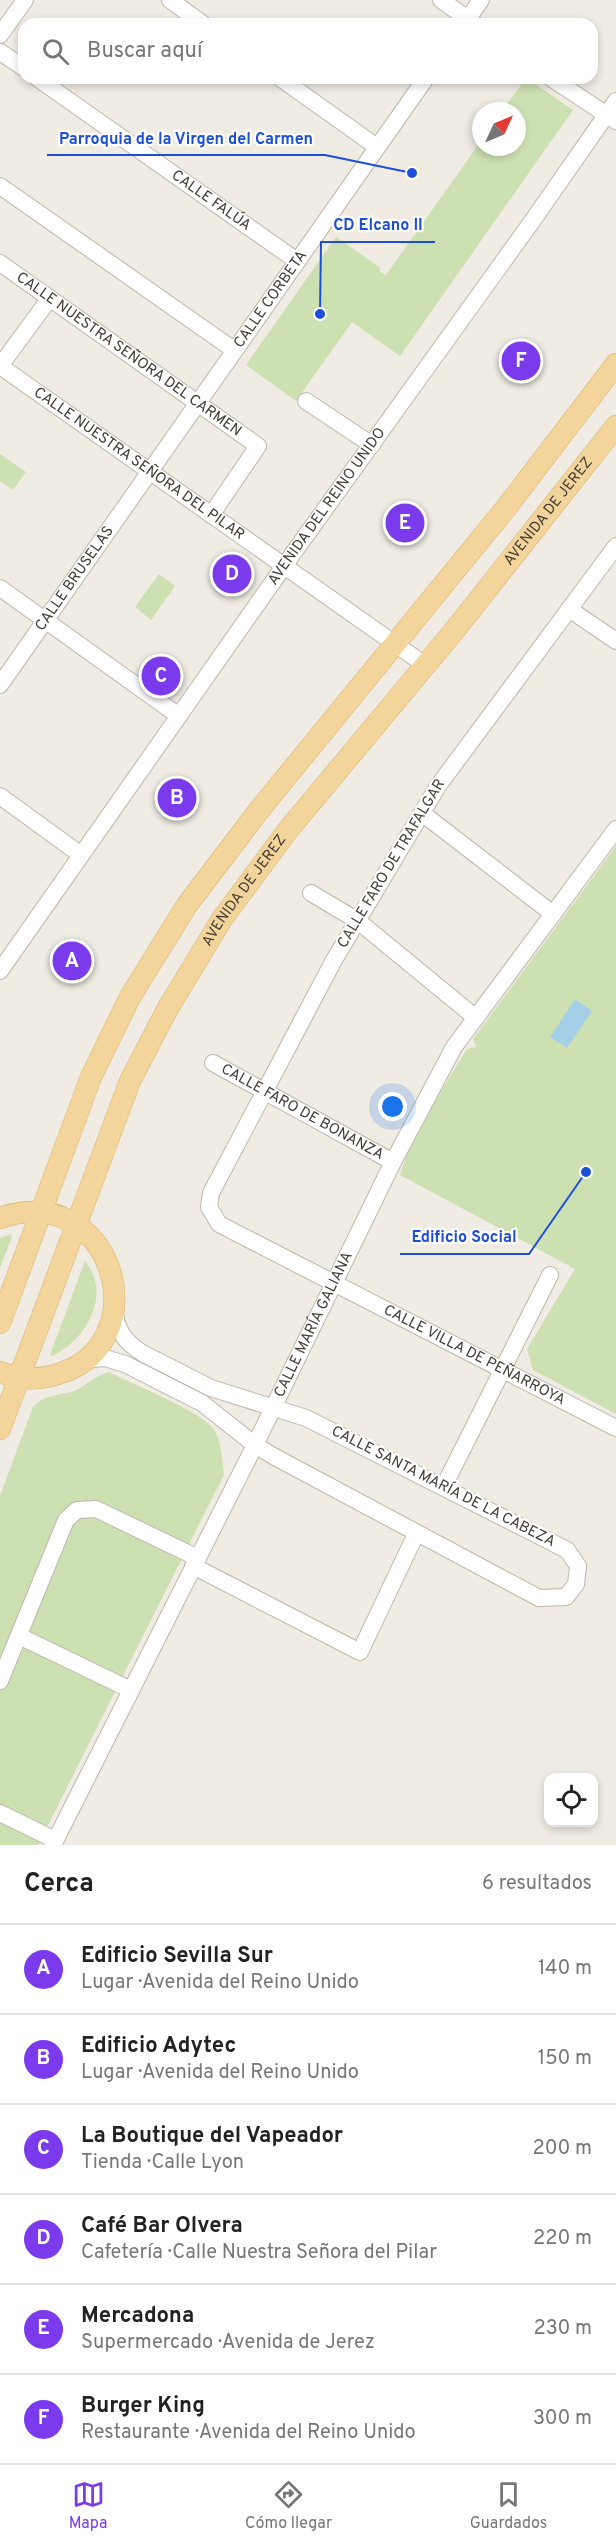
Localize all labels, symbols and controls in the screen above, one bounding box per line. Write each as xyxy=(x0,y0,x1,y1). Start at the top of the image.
search box xyxy=(18,18,598,84)
icon: search xyxy=(39,35,72,68)
text: Buscar aquí xyxy=(87,38,203,65)
north arrow xyxy=(472,102,526,156)
callout: Parroquia de la Virgen del Carmen xyxy=(47,121,325,155)
text: Parroquia de la Virgen del Carmen xyxy=(59,130,313,150)
street label: CALLE FALÚA xyxy=(168,166,255,235)
callout: CD Elcano II xyxy=(321,208,435,242)
text: CD Elcano II xyxy=(333,216,423,236)
street label: CALLE CORBETA xyxy=(230,247,311,352)
street label: CALLE NUESTRA SEÑORA DEL CARMEN xyxy=(12,268,245,441)
pin: F xyxy=(502,338,540,384)
street label: CALLE NUESTRA SEÑORA DEL PILAR xyxy=(30,383,248,545)
street label: AVENIDA DEL REINO UNIDO xyxy=(264,424,390,589)
street label: AVENIDA DE JEREZ xyxy=(500,453,597,570)
pin: E xyxy=(386,500,424,546)
street label: CALLE BRUSELAS xyxy=(31,522,118,635)
pin: D xyxy=(212,552,252,596)
pin: C xyxy=(142,654,180,698)
pin: B xyxy=(158,776,196,820)
street label: CALLE FARO DE TRAFALGAR xyxy=(334,776,450,952)
street label: AVENIDA DE JEREZ xyxy=(198,831,291,950)
pin: A xyxy=(52,938,92,984)
street label: CALLE FARO DE BONANZA xyxy=(218,1060,387,1165)
your location xyxy=(378,1092,407,1121)
callout: Edificio Social xyxy=(400,1220,529,1254)
text: Edificio Social xyxy=(411,1228,517,1248)
street label: CALLE MARÍA GALIANA xyxy=(270,1249,357,1401)
street label: CALLE VILLA DE PEÑARROYA xyxy=(380,1301,569,1410)
street label: CALLE SANTA MARÍA DE LA CABEZA xyxy=(328,1421,559,1552)
map controls xyxy=(544,1773,598,1827)
button: locate xyxy=(544,1773,598,1827)
text: Cerca xyxy=(24,1868,94,1901)
text: 6 resultados xyxy=(482,1871,592,1897)
text: Edificio Sevilla Sur xyxy=(81,1943,273,1970)
text: A xyxy=(36,1956,51,1982)
text: 140 m xyxy=(538,1956,592,1982)
text: Lugar · Avenida del Reino Unido xyxy=(81,1970,359,1996)
text: Edificio Adytec xyxy=(81,2033,236,2060)
text: B xyxy=(37,2046,50,2072)
text: 150 m xyxy=(538,2046,592,2072)
text: Lugar · Avenida del Reino Unido xyxy=(81,2060,359,2086)
text: La Boutique del Vapeador xyxy=(81,2123,343,2150)
text: C xyxy=(37,2136,50,2162)
text: 200 m xyxy=(533,2136,592,2162)
text: Tienda · Calle Lyon xyxy=(81,2150,244,2176)
text: Café Bar Olvera xyxy=(81,2213,243,2240)
text: D xyxy=(36,2226,51,2252)
text: 220 m xyxy=(533,2226,592,2252)
text: Cafetería · Calle Nuestra Señora del Pilar xyxy=(81,2240,437,2266)
text: Mercadona xyxy=(81,2303,194,2330)
text: E xyxy=(37,2316,50,2342)
text: 230 m xyxy=(533,2316,592,2342)
text: Supermercado · Avenida de Jerez xyxy=(81,2330,375,2356)
text: Burger King xyxy=(81,2393,205,2420)
text: F xyxy=(38,2406,49,2432)
text: 300 m xyxy=(533,2406,592,2432)
text: Restaurante · Avenida del Reino Unido xyxy=(81,2420,416,2446)
tab: Mapa xyxy=(69,2478,107,2534)
tab: Cómo llegar xyxy=(245,2478,332,2534)
tab: Guardados xyxy=(470,2478,547,2534)

